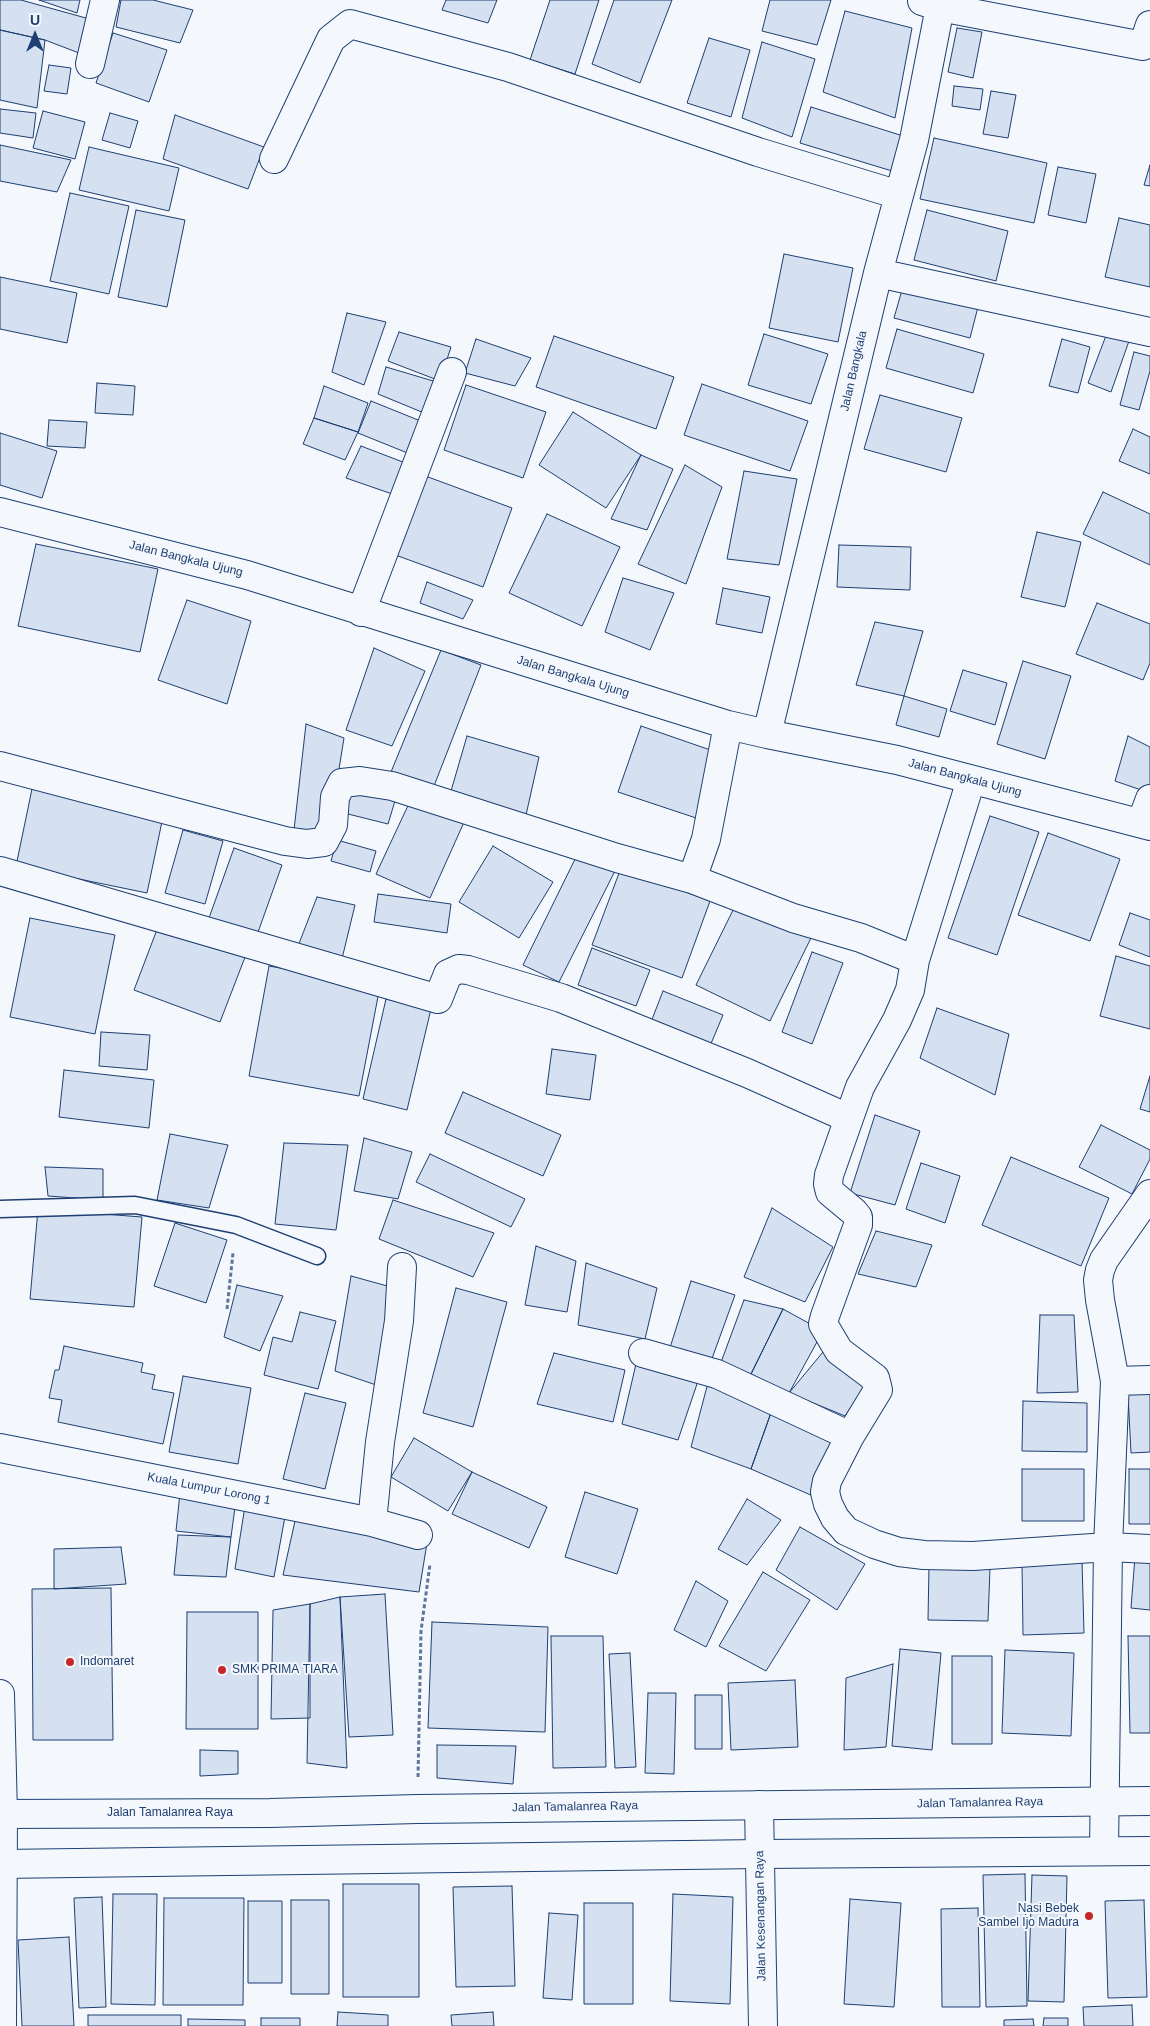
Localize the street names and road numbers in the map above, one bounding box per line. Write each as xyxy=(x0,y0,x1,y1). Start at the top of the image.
street label: Jalan Bangkala xyxy=(838,329,870,413)
street label: Jalan Bangkala Ujung xyxy=(128,538,244,580)
street label: Jalan Bangkala Ujung xyxy=(515,653,631,701)
street label: Jalan Bangkala Ujung xyxy=(907,756,1023,800)
street label: Kuala Lumpur Lorong 1 xyxy=(146,1470,272,1508)
street label: Jalan Tamalanrea Raya xyxy=(917,1795,1043,1811)
street label: Jalan Tamalanrea Raya xyxy=(512,1799,638,1815)
street label: Jalan Tamalanrea Raya xyxy=(107,1806,233,1820)
street label: Jalan Kesenangan Raya xyxy=(753,1851,769,1981)

